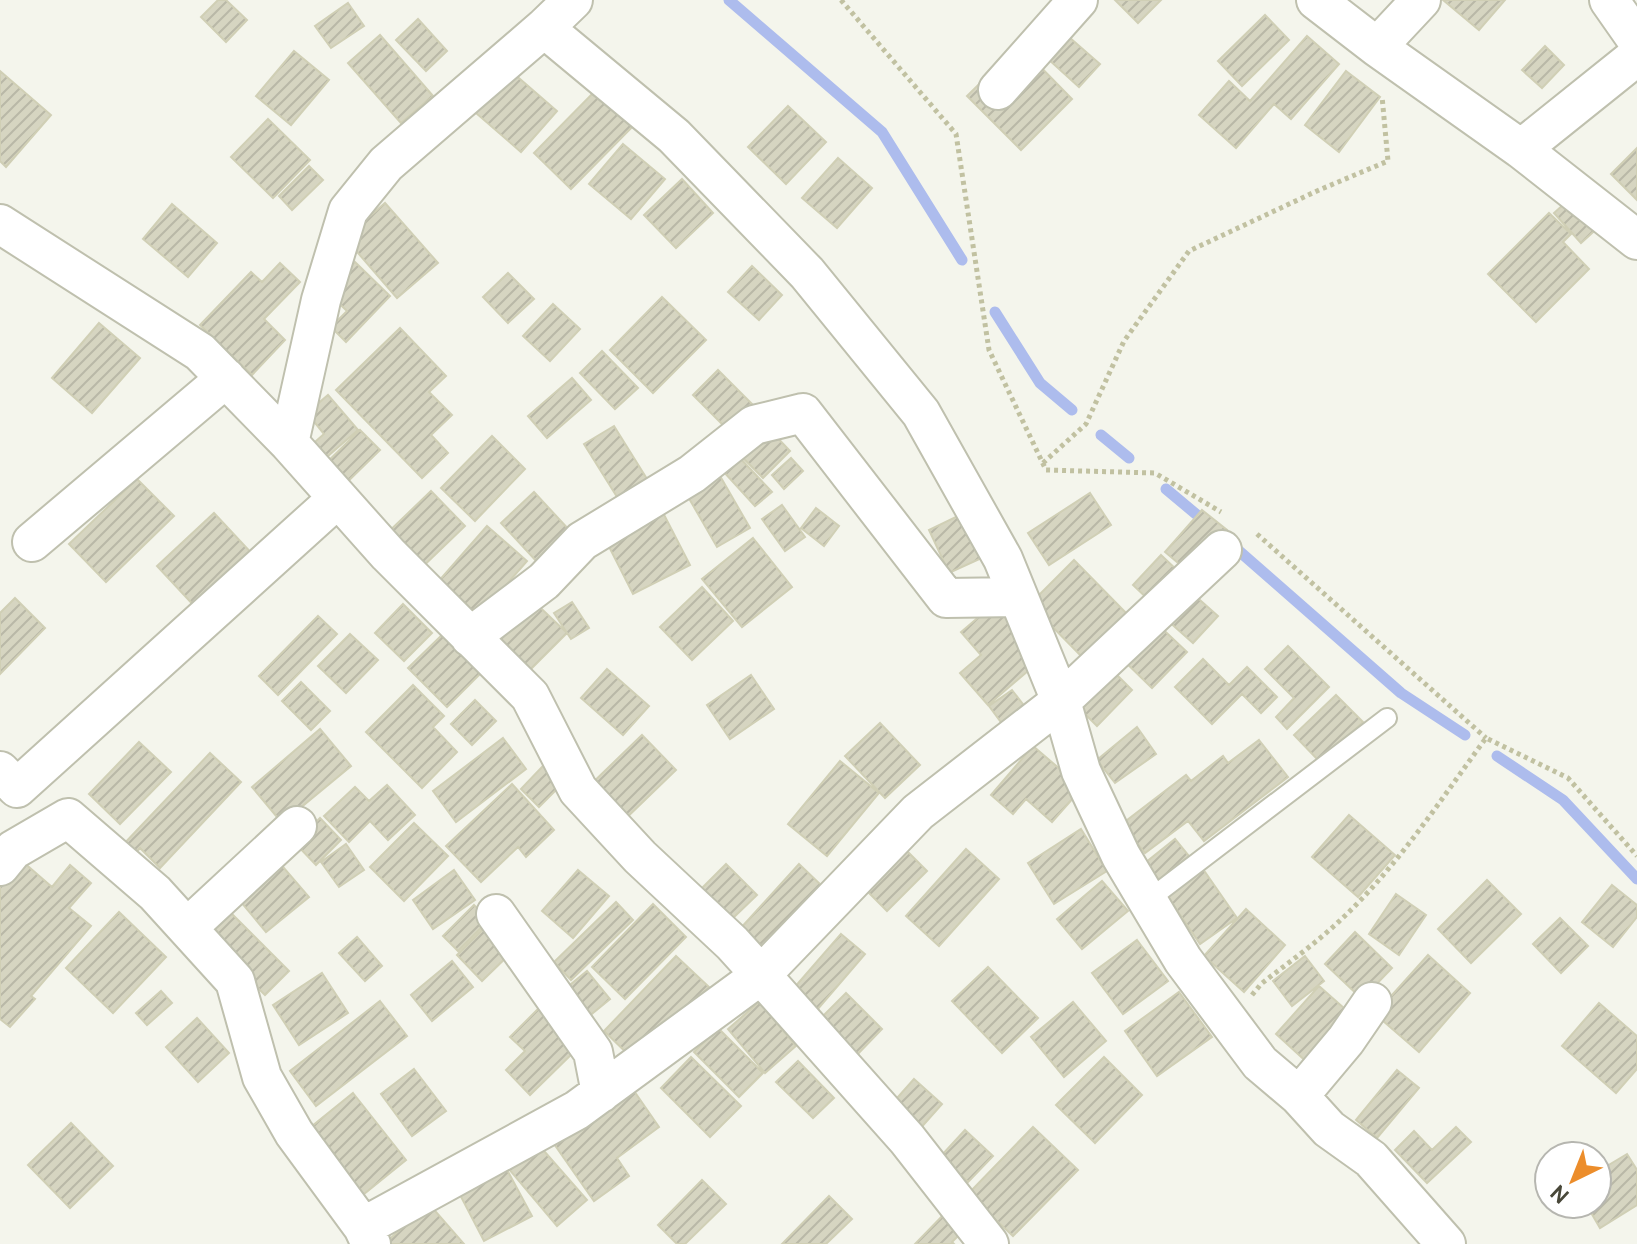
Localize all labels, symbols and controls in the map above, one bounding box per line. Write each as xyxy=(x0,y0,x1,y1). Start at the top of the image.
north arrow xyxy=(1533,1140,1613,1220)
text: N xyxy=(1545,1179,1575,1209)

